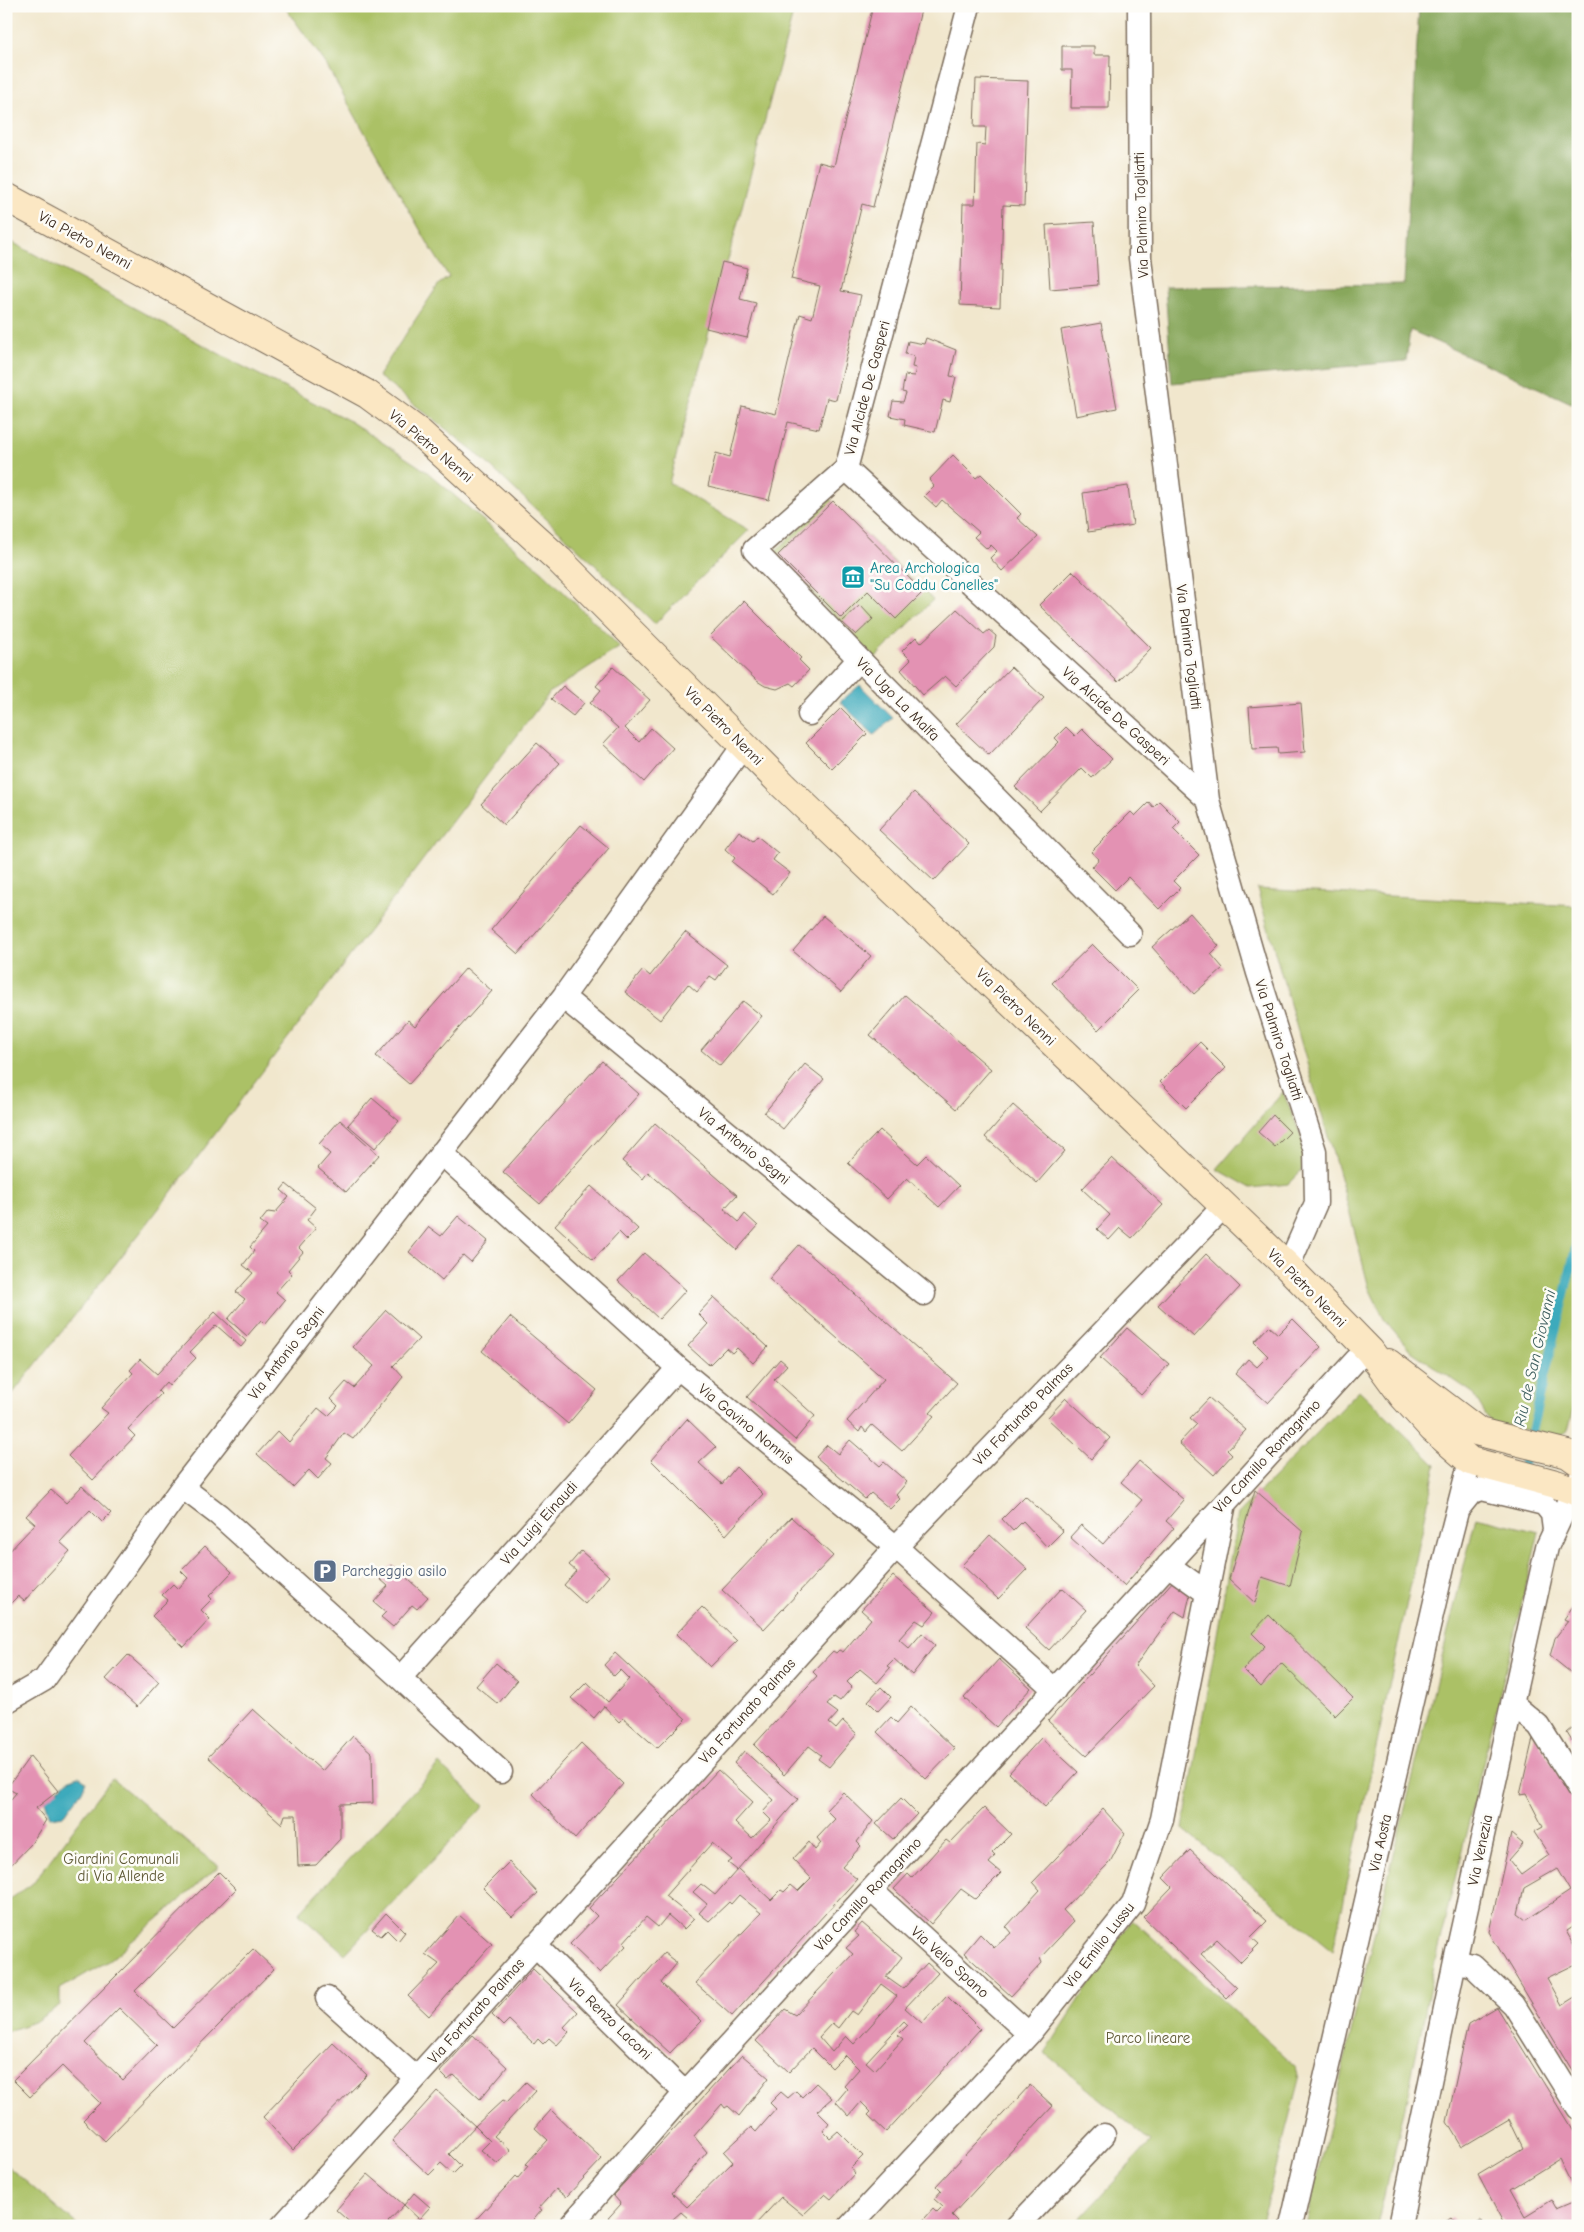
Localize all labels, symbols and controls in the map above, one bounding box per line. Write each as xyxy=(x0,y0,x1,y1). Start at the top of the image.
street label: Via Palmiro Togliatti xyxy=(1130,152,1152,278)
street label: Via Pietro Nenni xyxy=(35,207,135,273)
street label: Via Alcide De Gasperi xyxy=(840,319,894,457)
street label: Via Pietro Nenni xyxy=(385,406,477,486)
place label: Area Archologica "Su Coddu Canelles" xyxy=(870,559,998,594)
museum icon: Area Archologica "Su Coddu Canelles" xyxy=(840,564,866,590)
street label: Via Palmiro Togliatti xyxy=(1172,583,1206,711)
street label: Via Ugo La Malfa xyxy=(852,653,944,745)
street label: Via Alcide De Gasperi xyxy=(1058,663,1174,769)
street label: Via Pietro Nenni xyxy=(681,683,767,769)
street label: Via Pietro Nenni xyxy=(972,964,1060,1050)
street label: Via Palmiro Togliatti xyxy=(1251,977,1307,1103)
street label: Via Antonio Segni xyxy=(694,1103,794,1189)
street label: Via Pietro Nenni xyxy=(1264,1245,1350,1331)
water label: Riu de San Giovanni xyxy=(1510,1288,1560,1428)
street label: Via Antonio Segni xyxy=(244,1303,328,1403)
street label: Via Fortunato Palmas xyxy=(969,1359,1077,1469)
street label: Via Gavino Nonnis xyxy=(695,1380,797,1468)
street label: Via Camillo Romagnino xyxy=(1210,1395,1324,1517)
street label: Via Luigi Einaudi xyxy=(497,1477,581,1569)
parking icon: Parcheggio asilo xyxy=(312,1558,338,1584)
place label: Parcheggio asilo xyxy=(342,1562,447,1580)
street label: Via Fortunato Palmas xyxy=(695,1654,799,1768)
street label: Via Aosta xyxy=(1365,1812,1395,1874)
street label: Via Venezia xyxy=(1464,1813,1496,1887)
street label: Via Camillo Romagnino xyxy=(811,1833,925,1955)
park label: Giardini Comunali di Via Allende xyxy=(63,1850,179,1885)
street label: Via Emilio Lussu xyxy=(1060,1899,1138,1991)
street label: Via Velio Spano xyxy=(907,1922,993,2002)
street label: Via Fortunato Palmas xyxy=(424,1954,528,2068)
street label: Via Renzo Laconi xyxy=(564,1974,656,2064)
park label: Parco lineare xyxy=(1106,2029,1191,2047)

